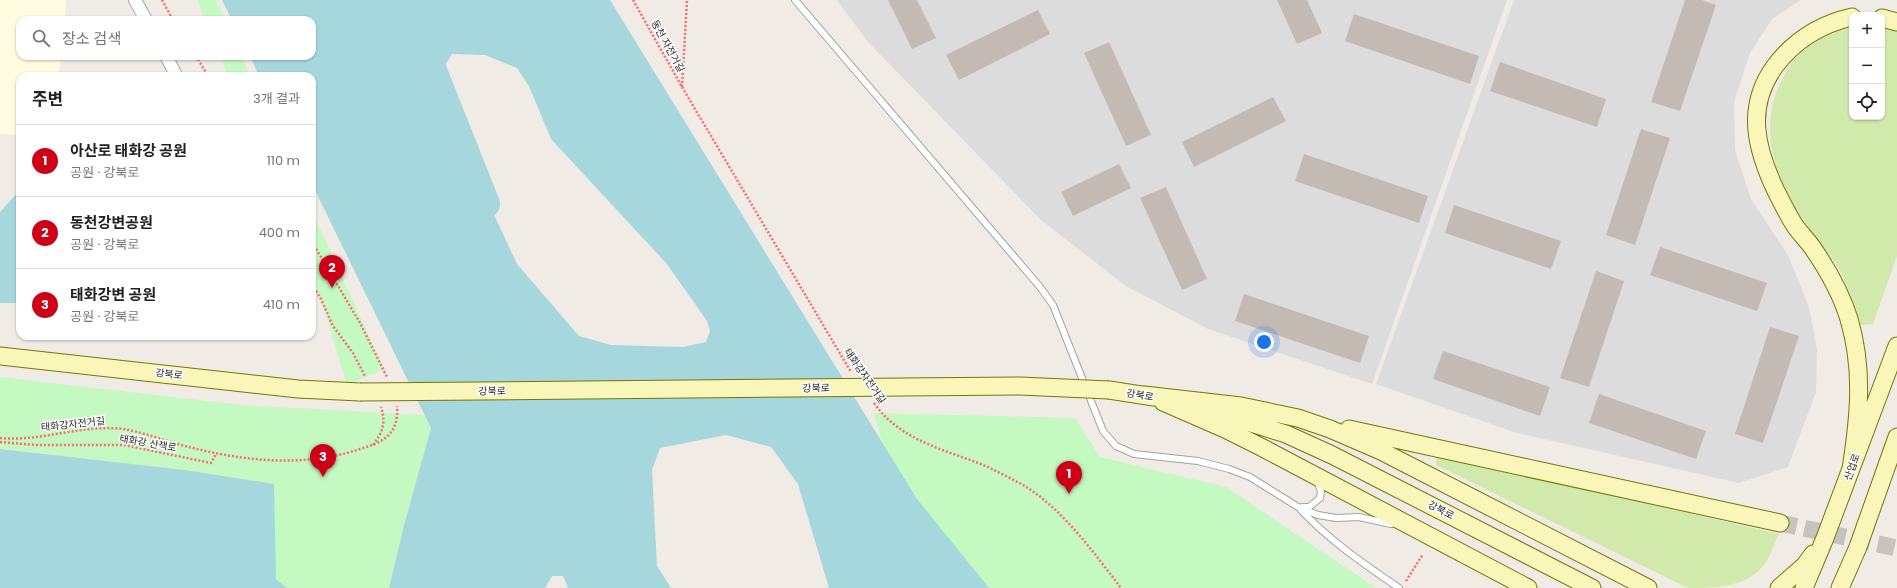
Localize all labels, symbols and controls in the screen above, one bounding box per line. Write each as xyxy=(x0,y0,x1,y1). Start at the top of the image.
map controls xyxy=(1849,12,1885,120)
button: + xyxy=(1849,12,1885,48)
search box xyxy=(16,16,316,60)
street label: 동천 자전거길 xyxy=(647,17,689,75)
icon: search xyxy=(30,27,52,49)
text: 장소 검색 xyxy=(62,28,121,49)
button: − xyxy=(1849,48,1885,84)
button: locate xyxy=(1849,84,1885,120)
text: 주변 xyxy=(32,87,63,111)
text: 3개 결과 xyxy=(253,89,300,108)
text: 아산로 태화강 공원 xyxy=(70,140,187,161)
text: 1 xyxy=(43,151,47,170)
text: 110 m xyxy=(267,151,300,170)
text: 공원 · 강북로 xyxy=(70,163,140,182)
text: 동천강변공원 xyxy=(70,212,153,233)
text: 2 xyxy=(41,223,49,242)
text: 400 m xyxy=(259,223,300,242)
text: 공원 · 강북로 xyxy=(70,235,140,254)
pin: 2 xyxy=(319,255,345,288)
text: 태화강변 공원 xyxy=(70,284,156,305)
text: 3 xyxy=(41,295,49,314)
text: 410 m xyxy=(263,295,300,314)
text: 공원 · 강북로 xyxy=(70,307,140,326)
your location xyxy=(1254,332,1274,352)
street label: 태화강자전거길 xyxy=(840,345,890,407)
street label: 강북로 xyxy=(154,365,184,383)
street label: 강북로 xyxy=(802,380,830,396)
street label: 강북로 xyxy=(478,383,506,399)
street label: 강북로 xyxy=(1125,385,1155,405)
street label: 태화강자전거길 xyxy=(40,413,106,435)
street label: 태화강 산책로 xyxy=(118,431,178,455)
pin: 3 xyxy=(310,444,336,477)
street label: 산업로 xyxy=(1840,451,1864,483)
pin: 1 xyxy=(1056,461,1082,494)
street label: 강북로 xyxy=(1425,497,1457,523)

